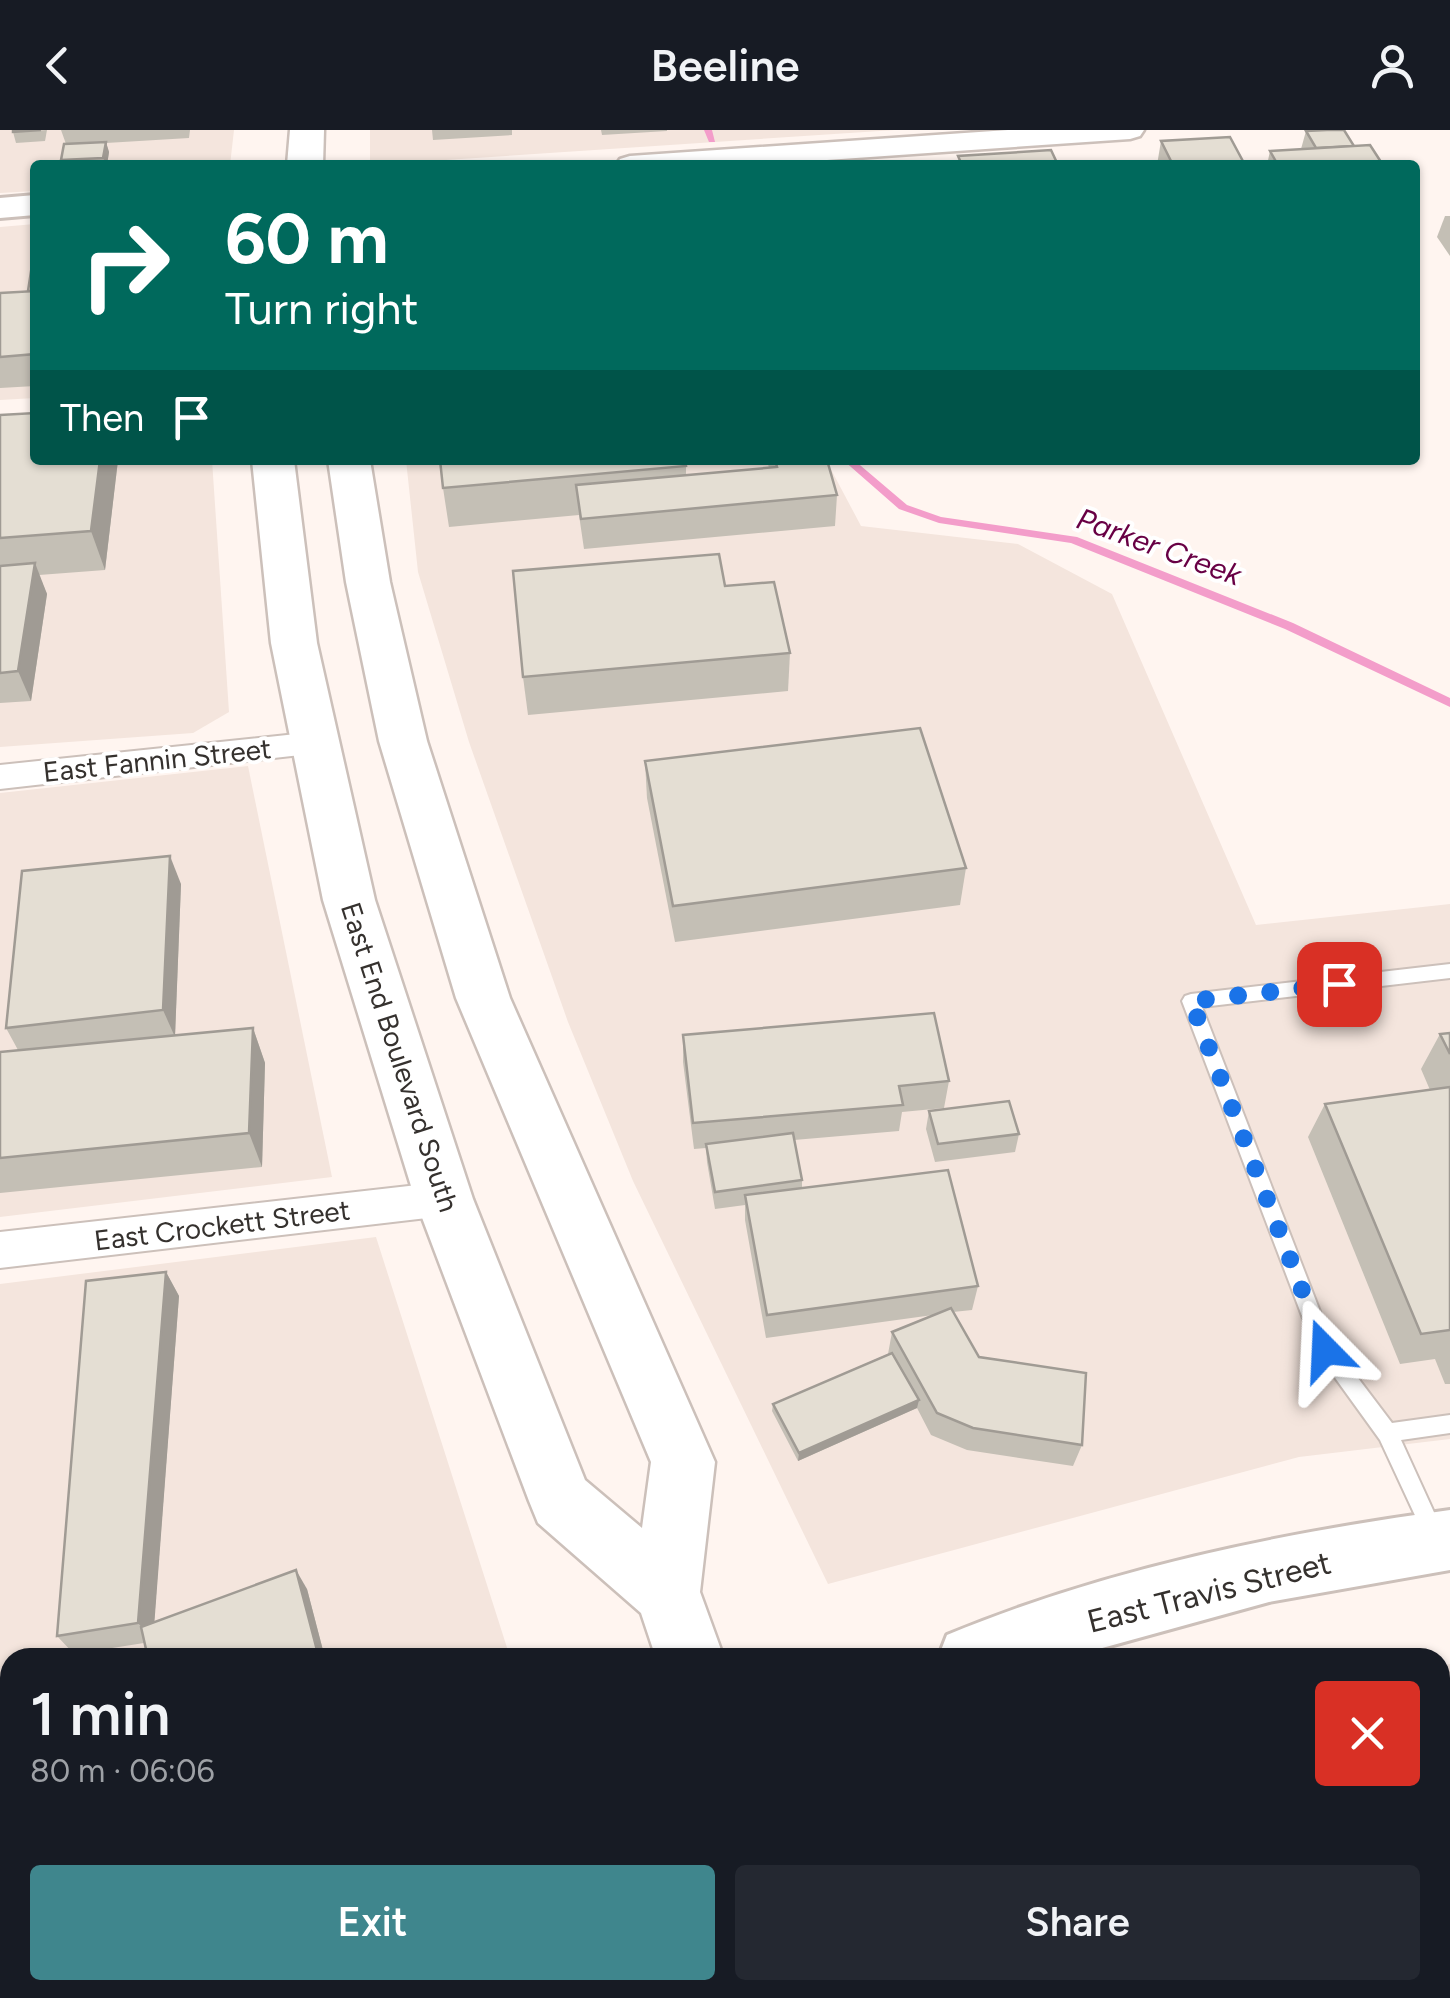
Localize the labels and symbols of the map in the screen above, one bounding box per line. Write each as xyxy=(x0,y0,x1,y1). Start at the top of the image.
water label: Parker Creek xyxy=(1072,500,1248,594)
street label: East Fannin Street xyxy=(41,731,273,789)
street label: East End Boulevard South xyxy=(334,898,466,1216)
pin xyxy=(1297,942,1382,1027)
street label: East Crockett Street xyxy=(92,1192,352,1258)
position arrow xyxy=(1273,1298,1377,1402)
street label: East Travis Street xyxy=(1083,1543,1335,1641)

